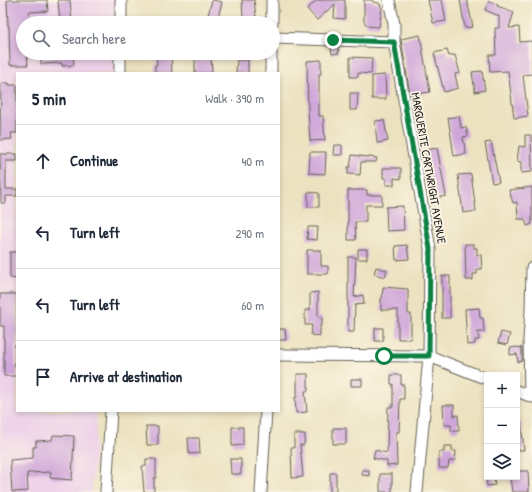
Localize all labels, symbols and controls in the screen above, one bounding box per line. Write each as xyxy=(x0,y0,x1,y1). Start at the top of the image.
search box xyxy=(16,16,280,60)
icon: search xyxy=(30,27,52,49)
text: Search here xyxy=(62,28,126,49)
route end xyxy=(324,31,342,49)
text: 5 min xyxy=(32,87,66,110)
text: Walk · 390 m xyxy=(205,89,264,107)
street label: MARGUERITE CARTWRIGHT AVENUE xyxy=(407,91,451,246)
icon: ahead xyxy=(32,150,54,172)
text: Continue xyxy=(70,150,118,171)
text: 40 m xyxy=(241,152,264,170)
icon: left xyxy=(32,222,54,244)
text: Turn left xyxy=(70,222,120,243)
text: 290 m xyxy=(235,224,264,242)
icon: left xyxy=(32,294,54,316)
text: Turn left xyxy=(70,294,120,315)
text: 60 m xyxy=(241,296,264,314)
route start xyxy=(375,347,393,365)
icon: arrive xyxy=(32,366,54,388)
text: Arrive at destination xyxy=(70,366,182,387)
map controls xyxy=(484,372,520,480)
button: + xyxy=(484,372,520,408)
button: − xyxy=(484,408,520,444)
button: layers xyxy=(484,444,520,480)

